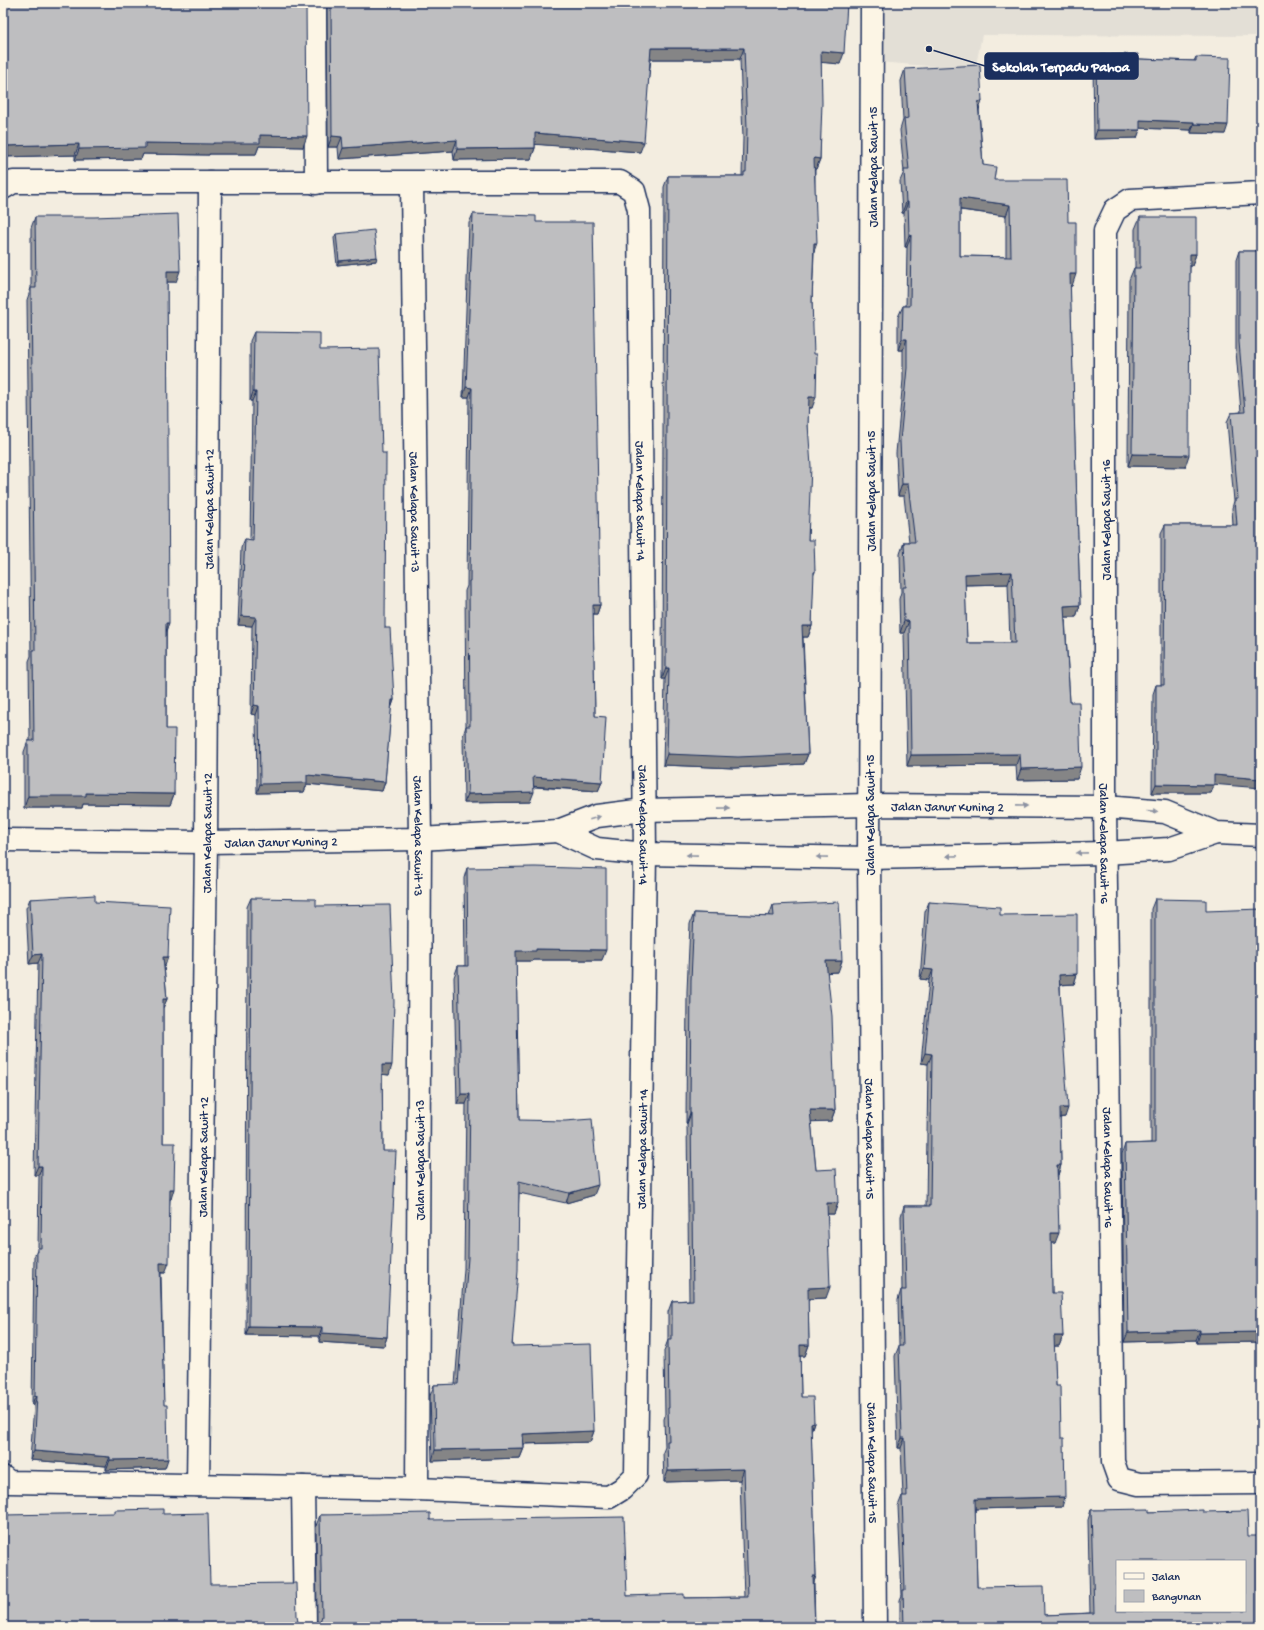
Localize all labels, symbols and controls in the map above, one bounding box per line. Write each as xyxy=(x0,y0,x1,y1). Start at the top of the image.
callout: Sekolah Terpadu Pahoa xyxy=(985,53,1138,79)
text: Sekolah Terpadu Pahoa xyxy=(992,60,1131,77)
street label: Jalan Kelapa Sawit 15 xyxy=(867,106,882,227)
street label: Jalan Kelapa Sawit 15 xyxy=(865,430,880,551)
street label: Jalan Kelapa Sawit 14 xyxy=(631,441,647,561)
street label: Jalan Kelapa Sawit 12 xyxy=(203,448,218,569)
street label: Jalan Kelapa Sawit 13 xyxy=(405,452,422,573)
street label: Jalan Kelapa Sawit 16 xyxy=(1100,459,1115,580)
street label: Jalan Kelapa Sawit 15 xyxy=(864,754,879,875)
street label: Jalan Kelapa Sawit 14 xyxy=(634,765,650,885)
street label: Jalan Kelapa Sawit 12 xyxy=(200,772,216,893)
street label: Jalan Kelapa Sawit 13 xyxy=(409,776,425,897)
street label: Jalan Kelapa Sawit 16 xyxy=(1095,783,1111,904)
street label: Jalan Janur Kuning 2 xyxy=(891,800,1005,816)
one-way arrow xyxy=(1016,803,1028,810)
one-way arrow xyxy=(718,805,731,811)
one-way arrow xyxy=(1146,808,1158,814)
one-way arrow xyxy=(589,815,601,821)
street label: Jalan Janur Kuning 2 xyxy=(224,835,338,852)
one-way arrow xyxy=(1075,850,1088,856)
one-way arrow xyxy=(686,851,698,858)
one-way arrow xyxy=(945,853,958,859)
one-way arrow xyxy=(815,854,828,860)
street label: Jalan Kelapa Sawit 15 xyxy=(861,1079,877,1200)
street label: Jalan Kelapa Sawit 14 xyxy=(635,1089,652,1209)
street label: Jalan Kelapa Sawit 12 xyxy=(196,1096,213,1217)
street label: Jalan Kelapa Sawit 13 xyxy=(414,1099,429,1220)
street label: Jalan Kelapa Sawit 16 xyxy=(1099,1107,1115,1228)
street label: Jalan Kelapa Sawit 15 xyxy=(863,1403,879,1524)
legend xyxy=(1116,1560,1246,1612)
text: Jalan xyxy=(1152,1571,1180,1585)
text: Bangunan xyxy=(1151,1591,1201,1605)

